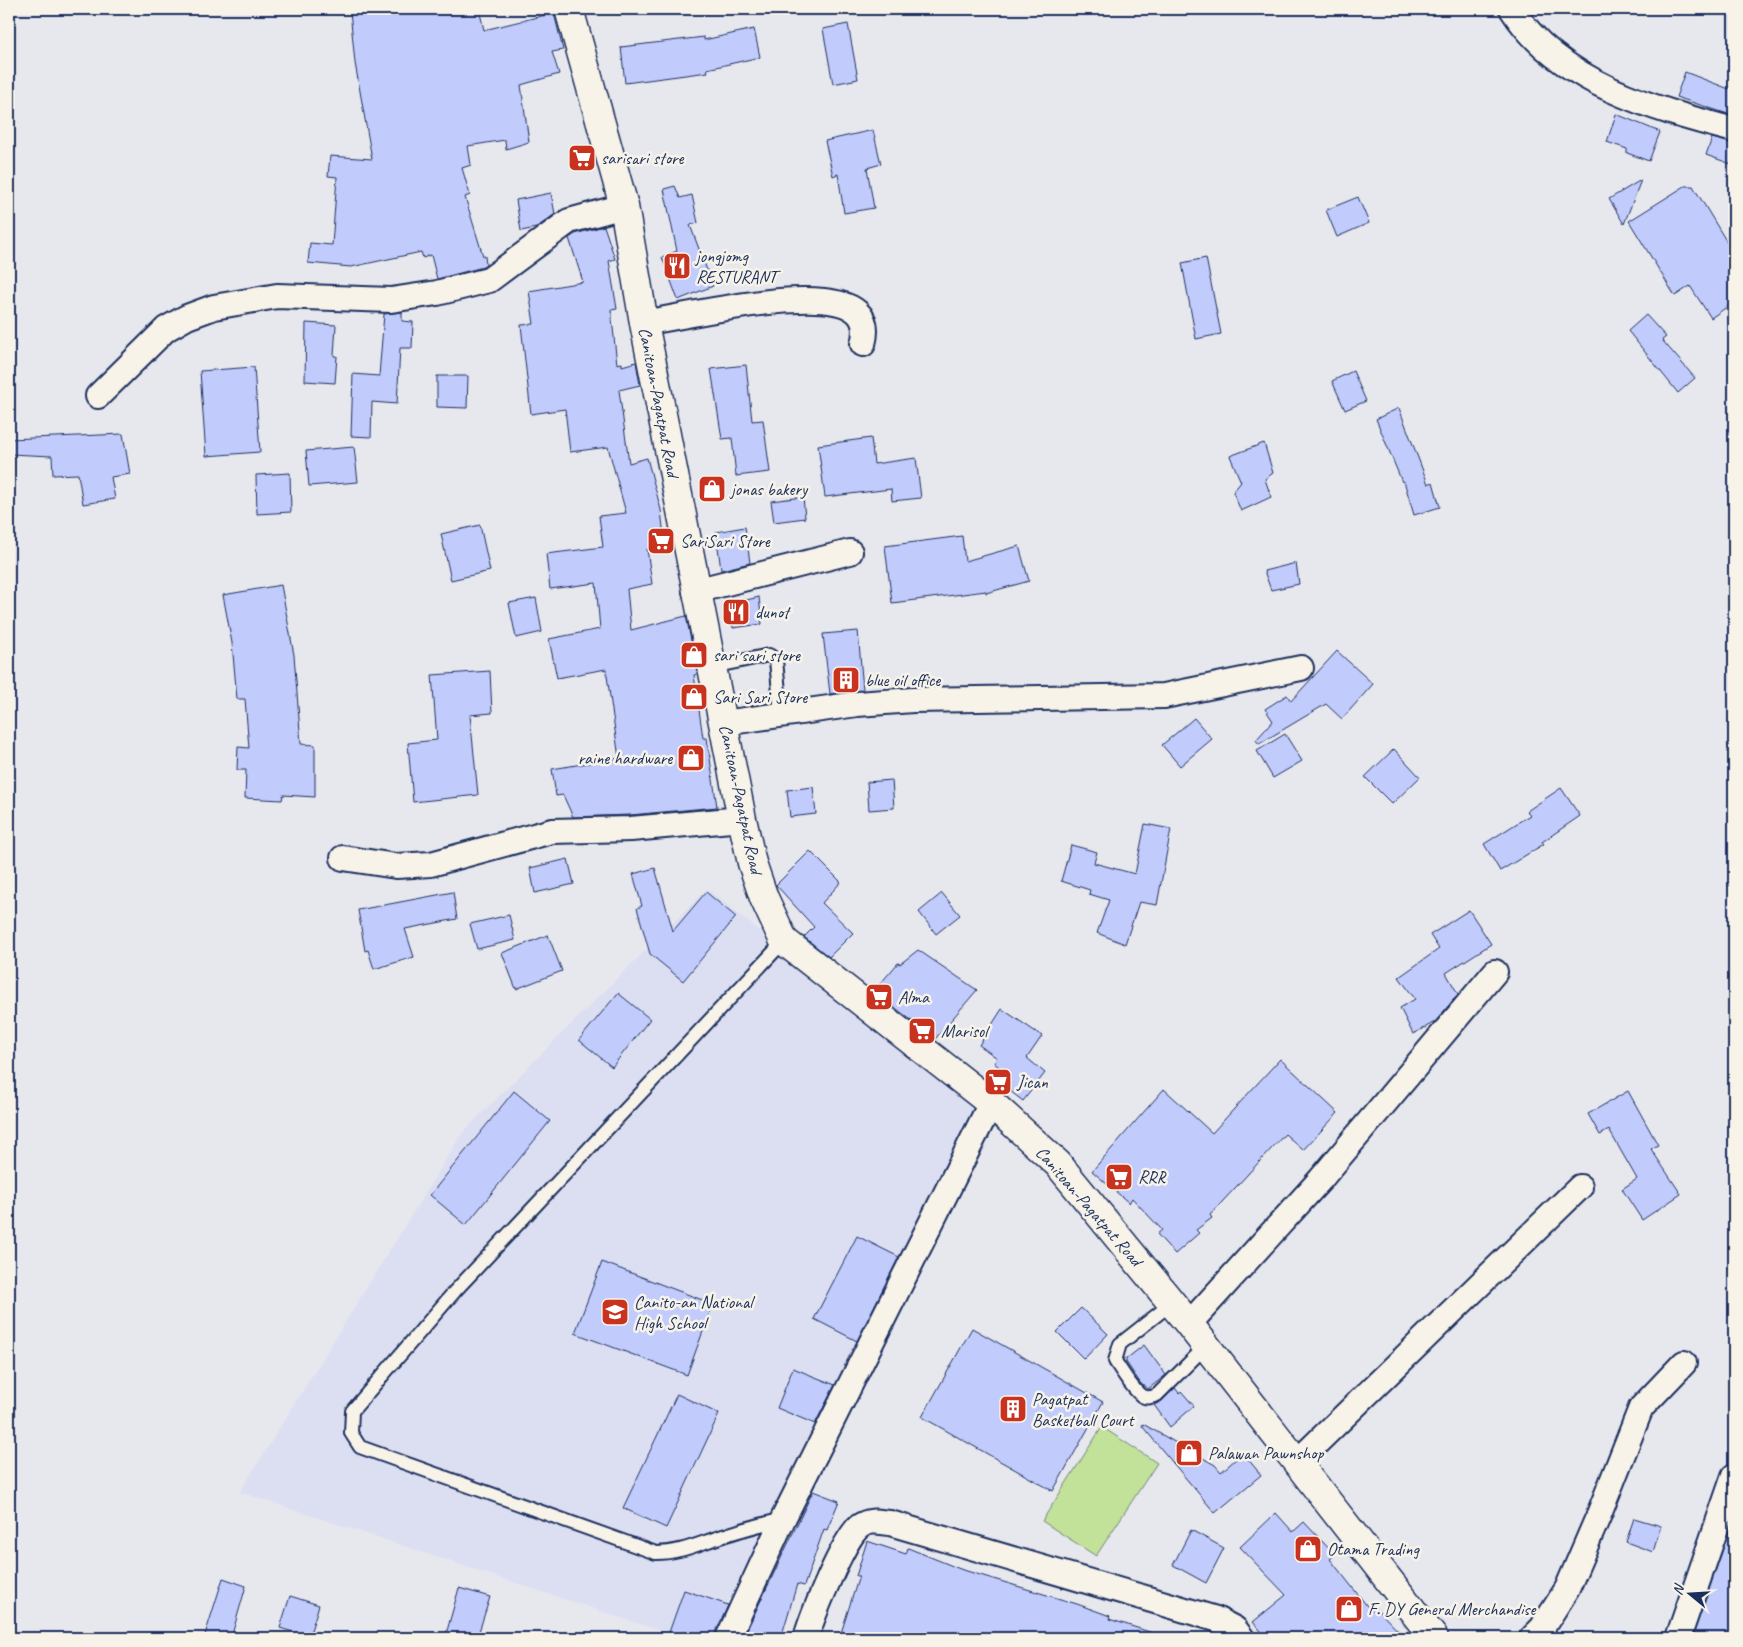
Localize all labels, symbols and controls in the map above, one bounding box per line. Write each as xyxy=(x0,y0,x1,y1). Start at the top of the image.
supermarket icon: sarisari store xyxy=(567,143,597,173)
place label: sarisari store xyxy=(601,147,685,169)
place label: jongjomg RESTURANT xyxy=(694,245,781,288)
restaurant icon: jongjomg RESTURANT xyxy=(662,251,692,281)
street label: Canitoan-Pagatpat Road xyxy=(634,325,685,481)
shop icon: jonas bakery xyxy=(697,474,727,504)
place label: jonas bakery xyxy=(729,478,809,500)
supermarket icon: SariSari Store xyxy=(646,526,676,556)
place label: SariSari Store xyxy=(680,530,771,552)
restaurant icon: dunot xyxy=(721,597,751,627)
place label: dunot xyxy=(755,601,792,623)
shop icon: sari sari store xyxy=(679,640,709,670)
place label: sari sari store xyxy=(713,644,801,666)
building icon: blue oil office xyxy=(831,665,861,695)
place label: blue oil office xyxy=(865,669,941,691)
shop icon: Sari Sari Store xyxy=(679,682,709,712)
place label: Sari Sari Store xyxy=(713,686,808,708)
street label: Canitoan-Pagatpat Road xyxy=(714,723,768,878)
shop icon: raine hardware xyxy=(676,743,706,773)
place label: raine hardware xyxy=(578,747,673,769)
supermarket icon: Alma xyxy=(864,982,894,1012)
place label: Alma xyxy=(898,986,930,1008)
supermarket icon: Marisol xyxy=(907,1016,937,1046)
place label: Marisol xyxy=(941,1020,990,1042)
supermarket icon: Jican xyxy=(983,1067,1013,1097)
place label: Jican xyxy=(1016,1071,1049,1093)
street label: Canitoan-Pagatpat Road xyxy=(1031,1142,1149,1273)
supermarket icon: RRR xyxy=(1104,1162,1134,1192)
place label: RRR xyxy=(1138,1166,1166,1188)
place label: Canito-an National High School xyxy=(634,1291,755,1334)
school or university icon: Canito-an National High School xyxy=(600,1297,630,1327)
place label: Pagatpat Basketball Court xyxy=(1032,1388,1135,1431)
building icon: Pagatpat Basketball Court xyxy=(998,1394,1028,1424)
shop icon: Palawan Pawnshop xyxy=(1174,1438,1204,1468)
place label: Palawan Pawnshop xyxy=(1208,1442,1324,1464)
shop icon: Otama Trading xyxy=(1293,1534,1323,1564)
place label: Otama Trading xyxy=(1327,1538,1420,1560)
north arrow xyxy=(1666,1570,1716,1620)
text: N xyxy=(1669,1581,1688,1597)
shop icon: F. DY General Merchandise xyxy=(1334,1594,1364,1624)
place label: F. DY General Merchandise xyxy=(1368,1598,1536,1620)

